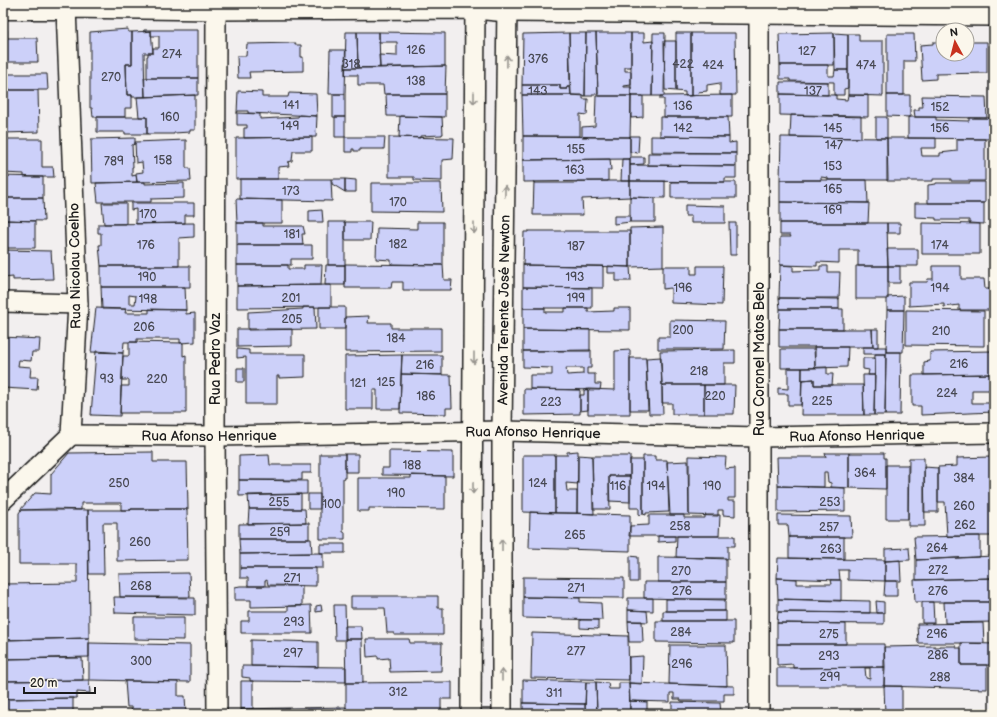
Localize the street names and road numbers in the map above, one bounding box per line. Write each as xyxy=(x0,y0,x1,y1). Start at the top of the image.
street label: Rua Nicolau Coelho xyxy=(65,203,85,329)
street label: Avenida Tenente José Newton xyxy=(494,215,513,405)
street label: Rua Coronel Matos Belo xyxy=(751,282,768,436)
street label: Rua Pedro Vaz xyxy=(207,313,224,405)
street label: Rua Afonso Henrique xyxy=(465,422,601,442)
street label: Rua Afonso Henrique xyxy=(141,426,277,445)
street label: Rua Afonso Henrique xyxy=(789,426,925,445)

